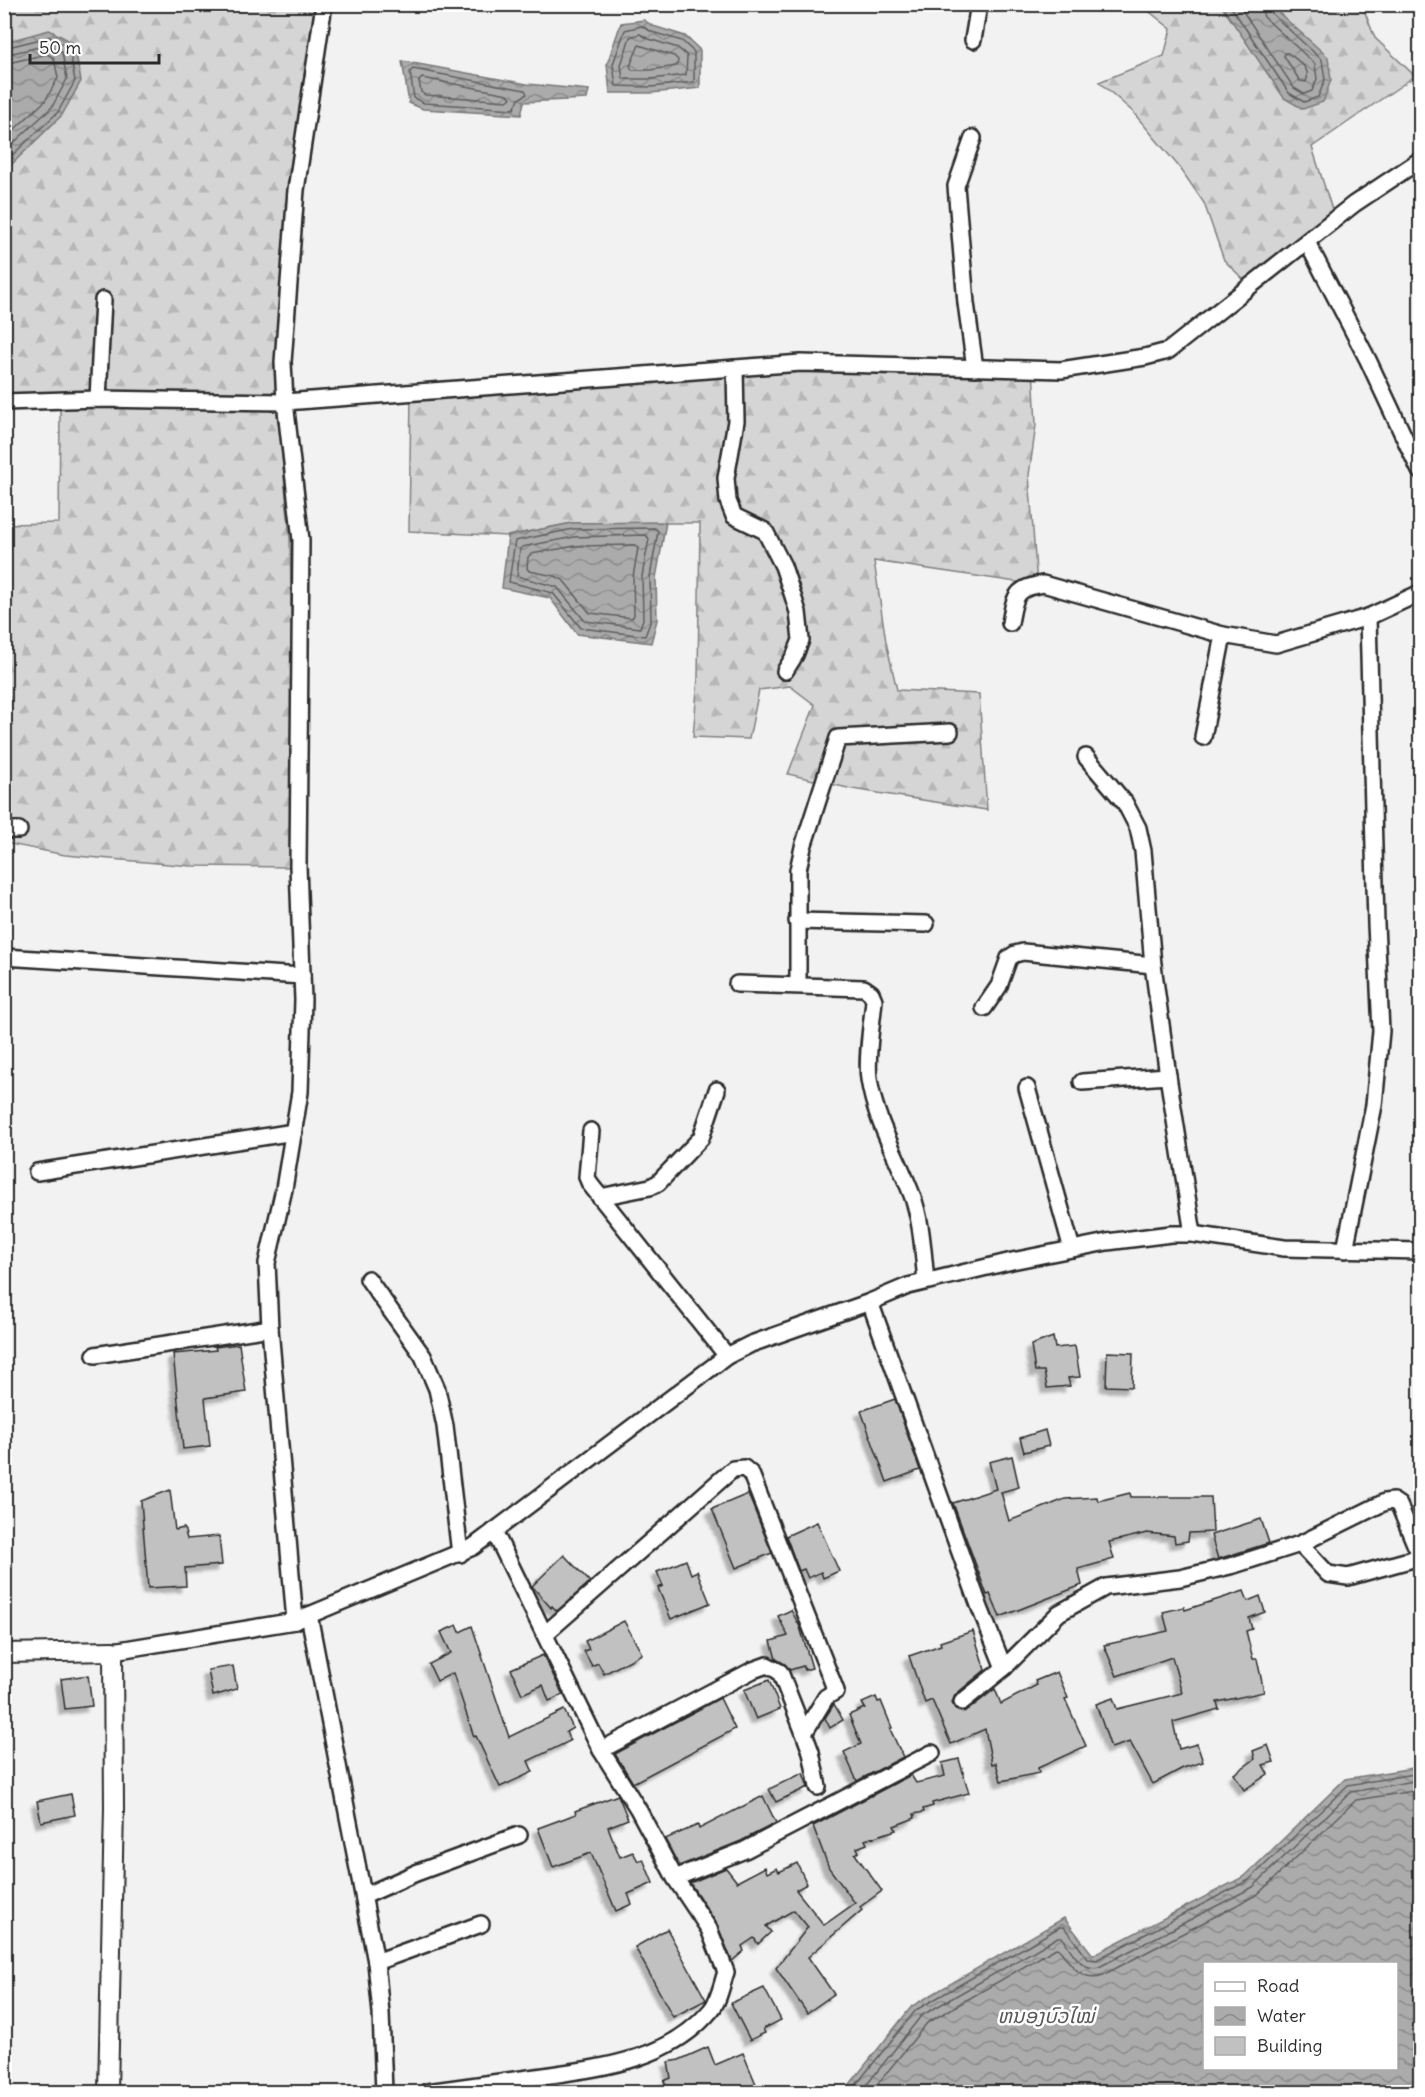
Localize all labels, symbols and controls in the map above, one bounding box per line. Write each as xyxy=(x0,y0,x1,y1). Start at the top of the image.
scale bar xyxy=(30,27,159,65)
text: 50 m xyxy=(39,36,81,59)
legend xyxy=(1203,1962,1398,2070)
text: Road xyxy=(1257,1974,1300,1997)
water label: ຫນອງບົວໄໝ່ xyxy=(998,2003,1097,2028)
text: Water xyxy=(1257,2004,1307,2027)
text: Building xyxy=(1257,2034,1322,2057)

